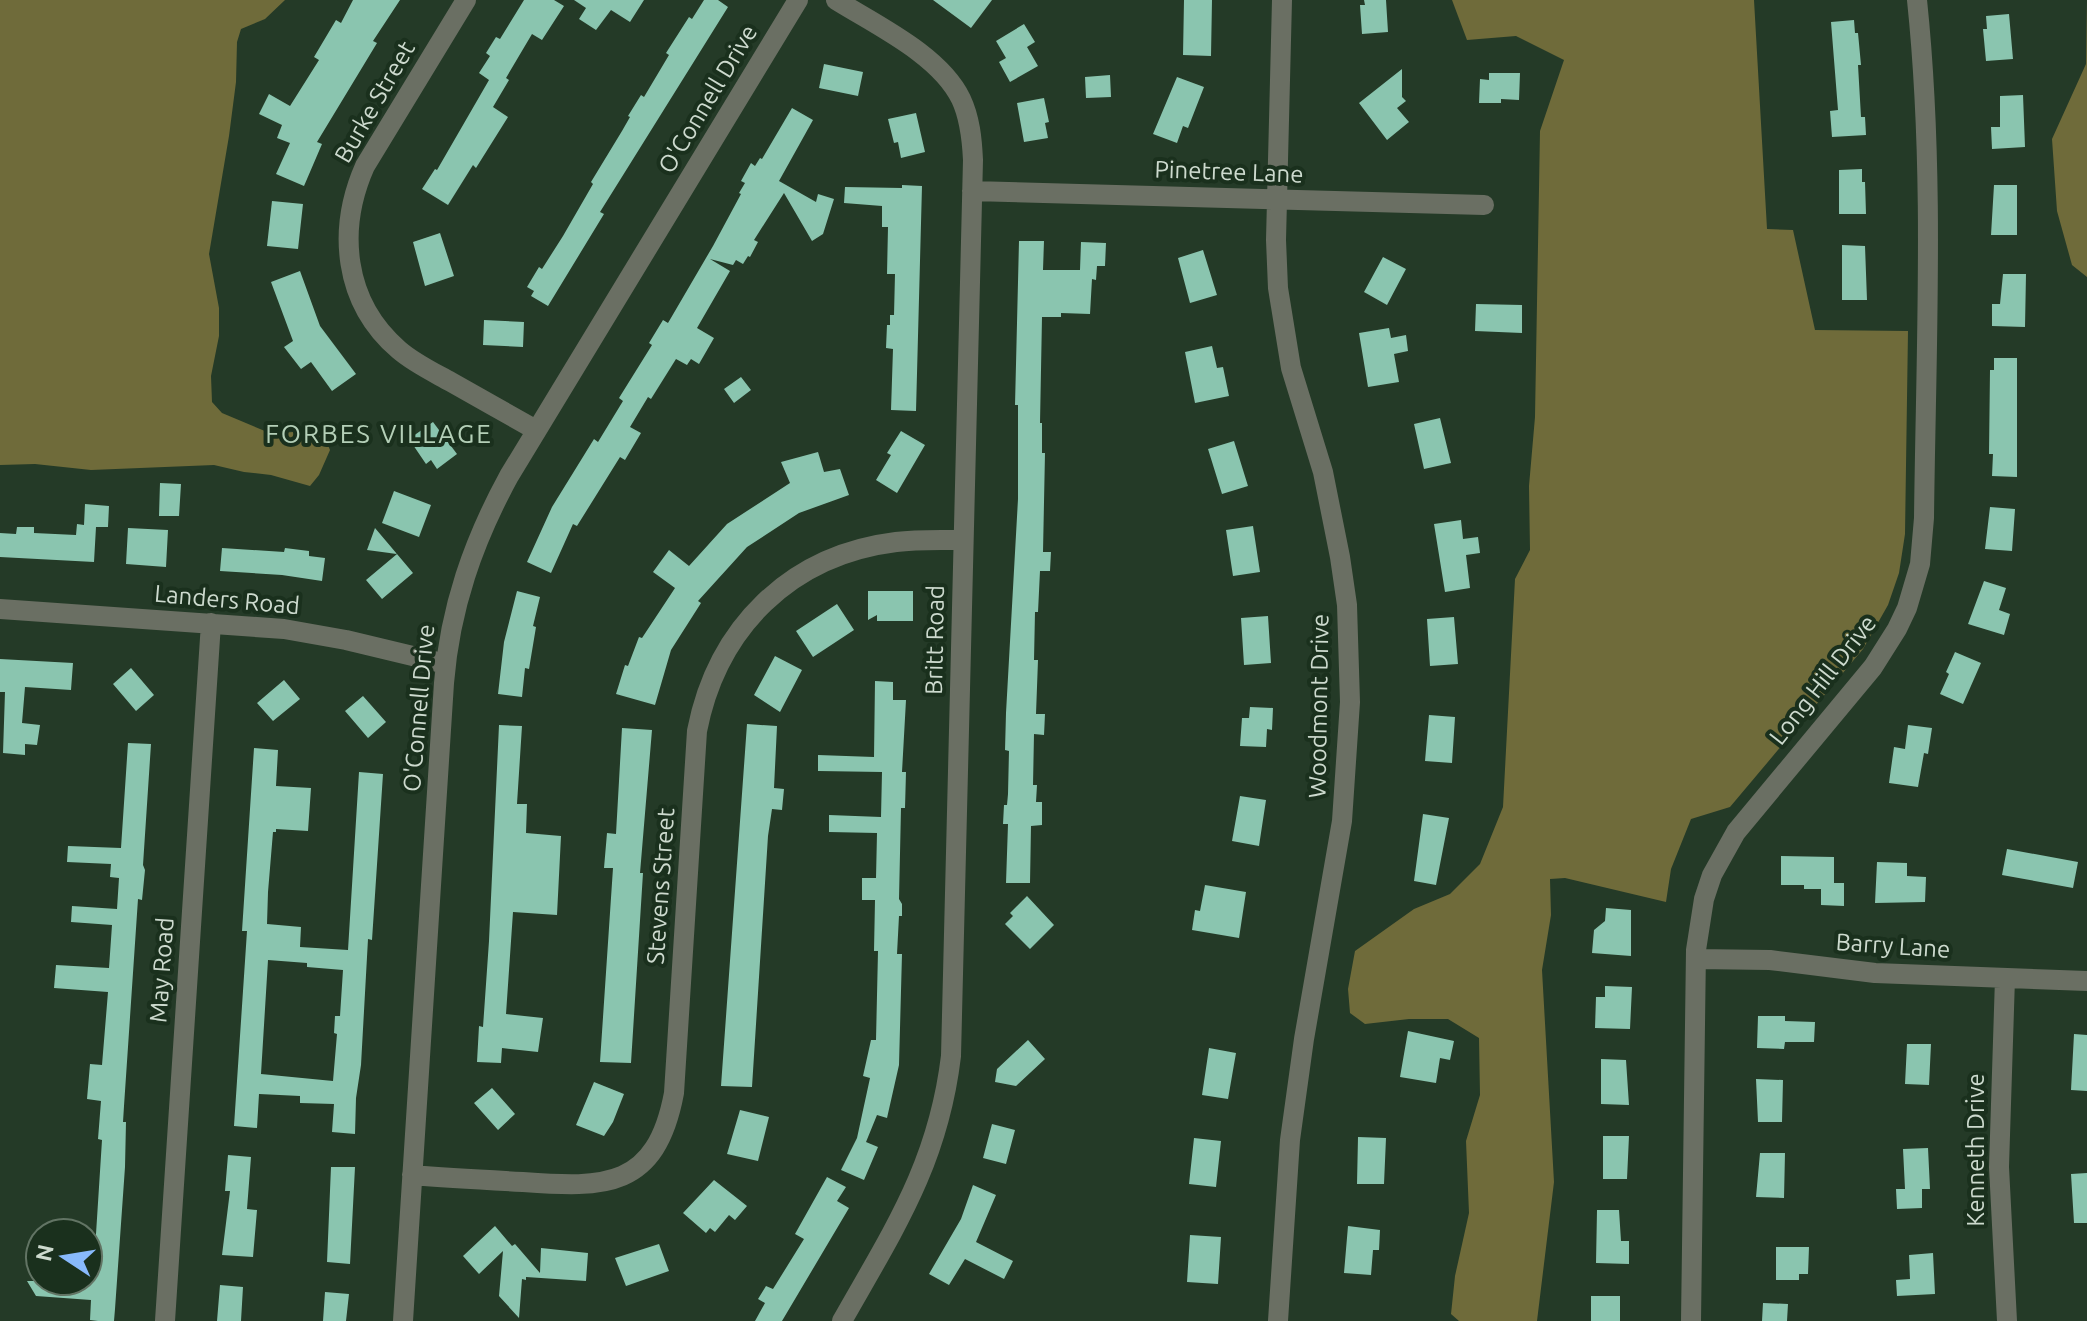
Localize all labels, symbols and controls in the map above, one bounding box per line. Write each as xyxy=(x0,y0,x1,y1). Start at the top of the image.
street label: O'Connell Drive xyxy=(653,20,762,178)
street label: Burke Street xyxy=(329,36,420,167)
street label: Pinetree Lane xyxy=(1154,155,1304,188)
district label: FORBES VILLAGE xyxy=(265,419,493,448)
street label: Landers Road xyxy=(153,580,301,619)
street label: Britt Road xyxy=(920,585,949,695)
street label: Long Hill Drive xyxy=(1764,610,1881,750)
street label: Woodmont Drive xyxy=(1303,614,1334,798)
street label: O'Connell Drive xyxy=(398,623,439,793)
street label: Stevens Street xyxy=(642,806,679,965)
street label: May Road xyxy=(144,916,179,1024)
street label: Barry Lane xyxy=(1835,928,1951,963)
street label: Kenneth Drive xyxy=(1962,1073,1989,1227)
north arrow xyxy=(24,1217,104,1297)
text: N xyxy=(30,1242,58,1263)

